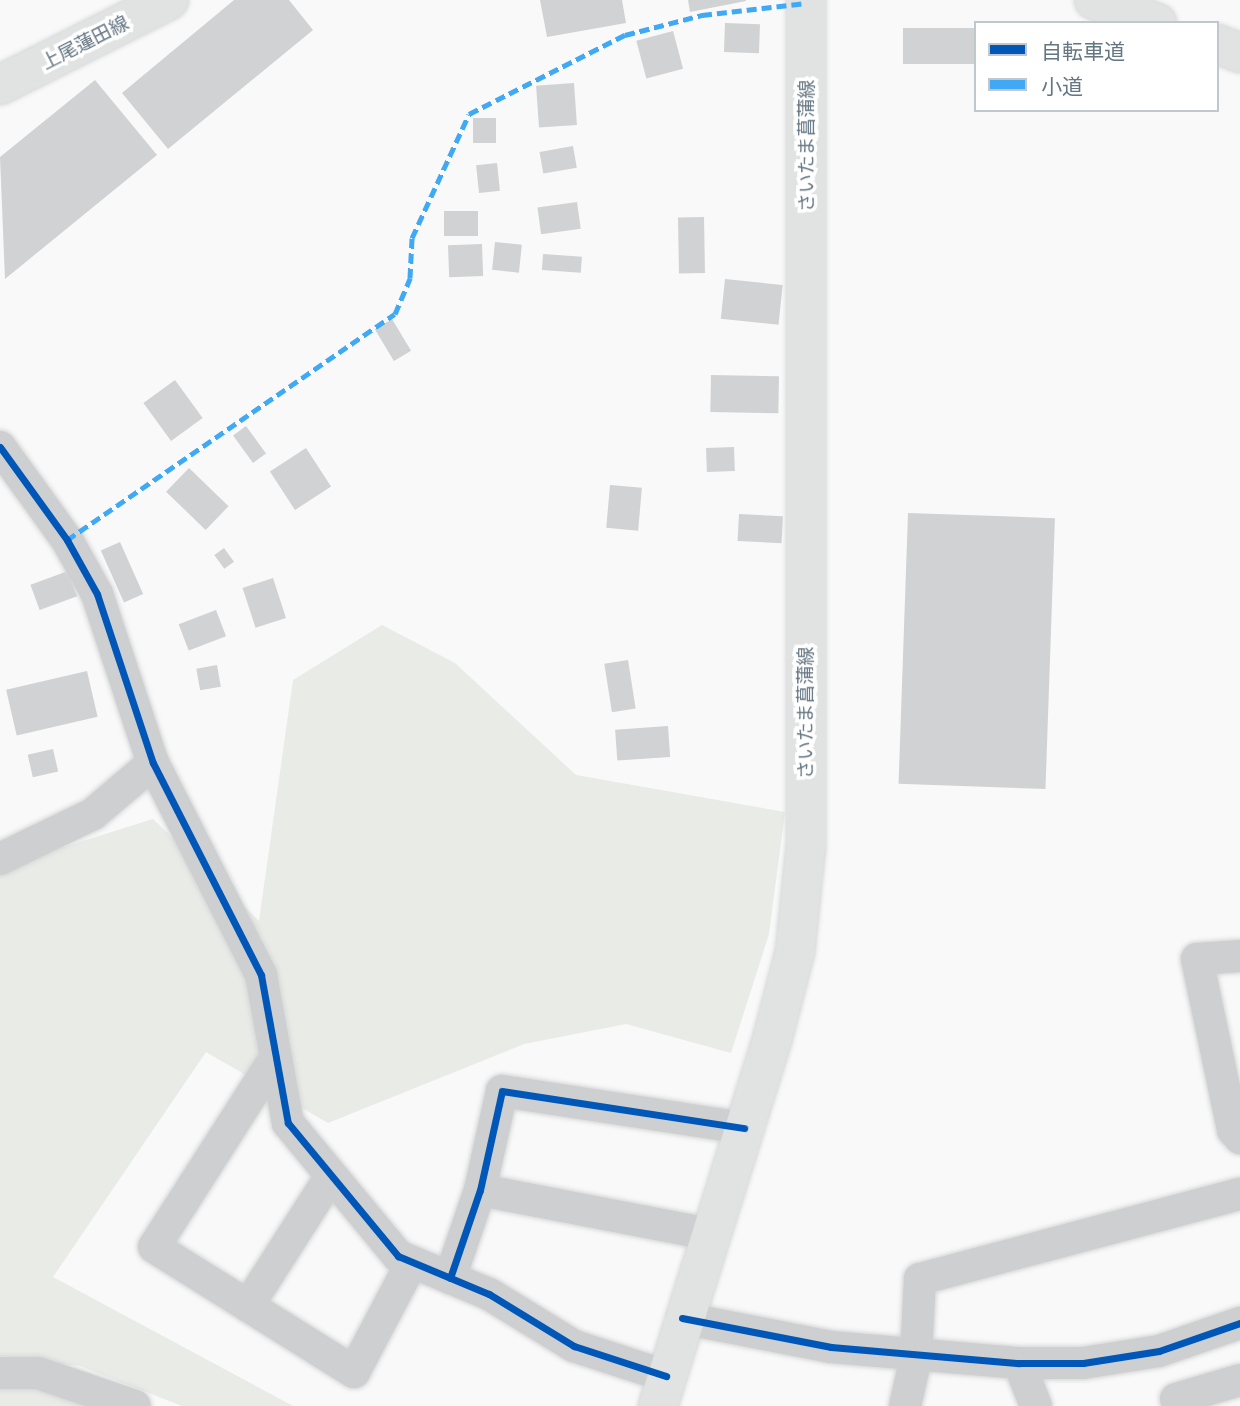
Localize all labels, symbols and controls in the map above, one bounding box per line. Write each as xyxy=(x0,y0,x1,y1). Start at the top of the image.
street label: 上尾蓮田線 xyxy=(38,11,132,75)
legend xyxy=(974,21,1219,112)
text: 自転車道 xyxy=(1041,39,1125,64)
text: 小道 xyxy=(1041,74,1083,99)
street label: さいたま菖蒲線 xyxy=(796,80,818,212)
street label: さいたま菖蒲線 xyxy=(795,647,817,779)

